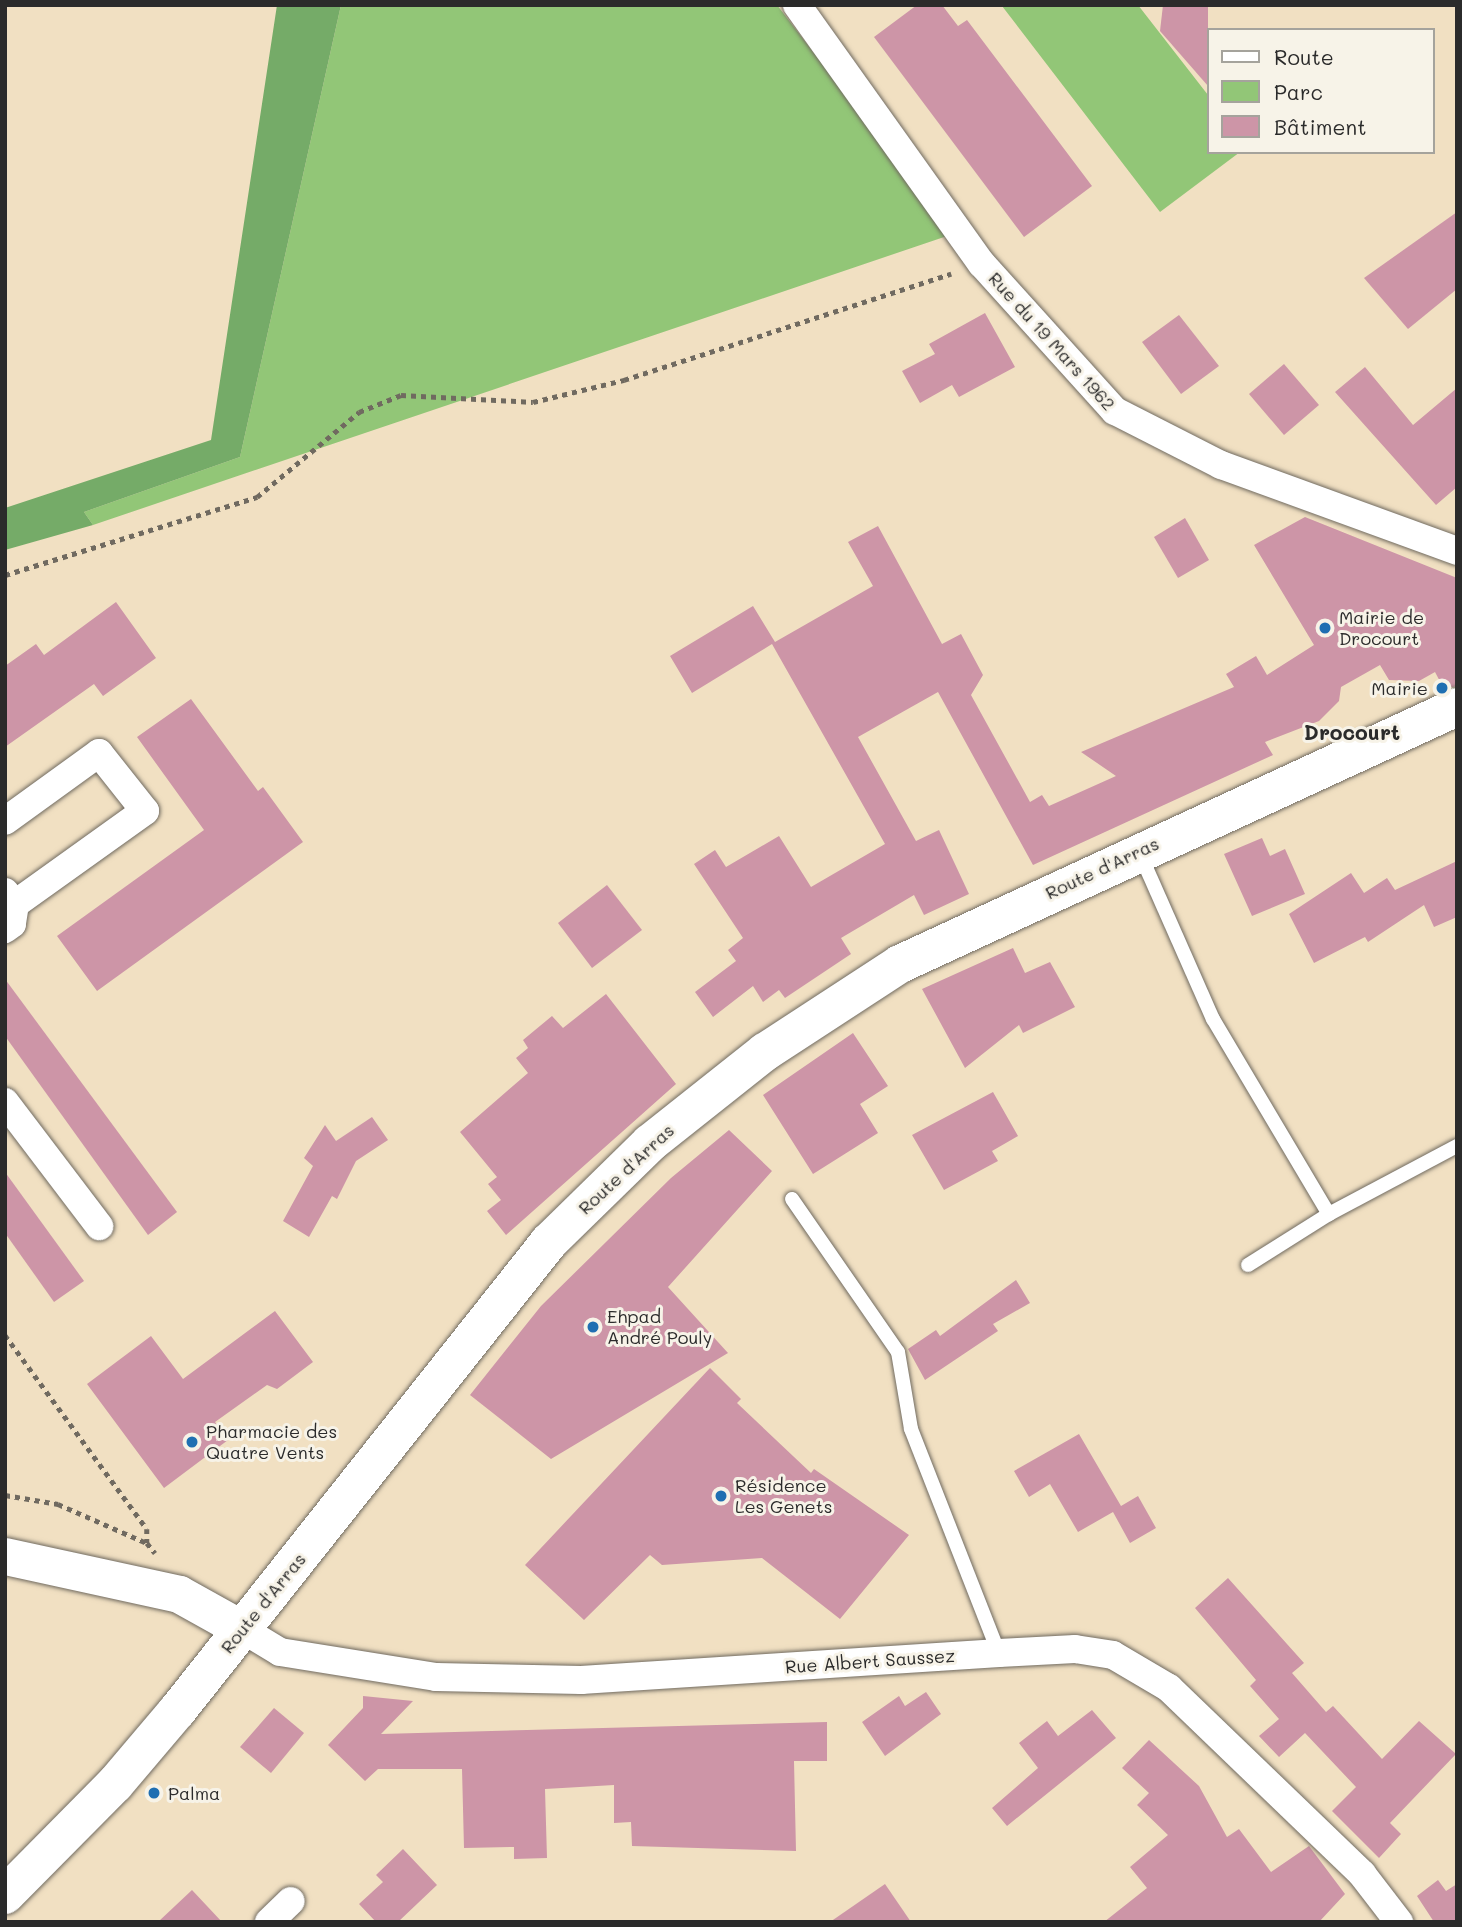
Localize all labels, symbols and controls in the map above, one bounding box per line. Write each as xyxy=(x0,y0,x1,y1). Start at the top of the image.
legend xyxy=(1206,28,1434,154)
text: Route xyxy=(1274,43,1334,70)
text: Parc xyxy=(1274,78,1323,105)
text: Bâtiment xyxy=(1274,113,1366,140)
street label: Rue du 19 Mars 1962 xyxy=(984,267,1120,415)
place label: Mairie de Drocourt xyxy=(1339,607,1424,650)
marker: Mairie de Drocourt xyxy=(1317,620,1333,636)
place label: Mairie xyxy=(1371,677,1428,699)
marker: Mairie xyxy=(1434,680,1450,696)
district label: Drocourt xyxy=(1304,719,1400,745)
street label: Route d'Arras xyxy=(1042,832,1162,904)
street label: Route d'Arras xyxy=(574,1119,678,1219)
place label: Ehpad André Pouly xyxy=(607,1306,712,1348)
marker: Ehpad André Pouly xyxy=(585,1319,601,1335)
place label: Pharmacie des Quatre Vents xyxy=(206,1421,337,1464)
marker: Pharmacie des Quatre Vents xyxy=(184,1434,200,1450)
place label: Résidence Les Genets xyxy=(735,1475,832,1518)
marker: Résidence Les Genets xyxy=(713,1488,729,1504)
street label: Route d'Arras xyxy=(216,1549,310,1657)
street label: Rue Albert Saussez xyxy=(784,1644,956,1678)
place label: Palma xyxy=(168,1782,220,1804)
marker: Palma xyxy=(146,1785,162,1801)

